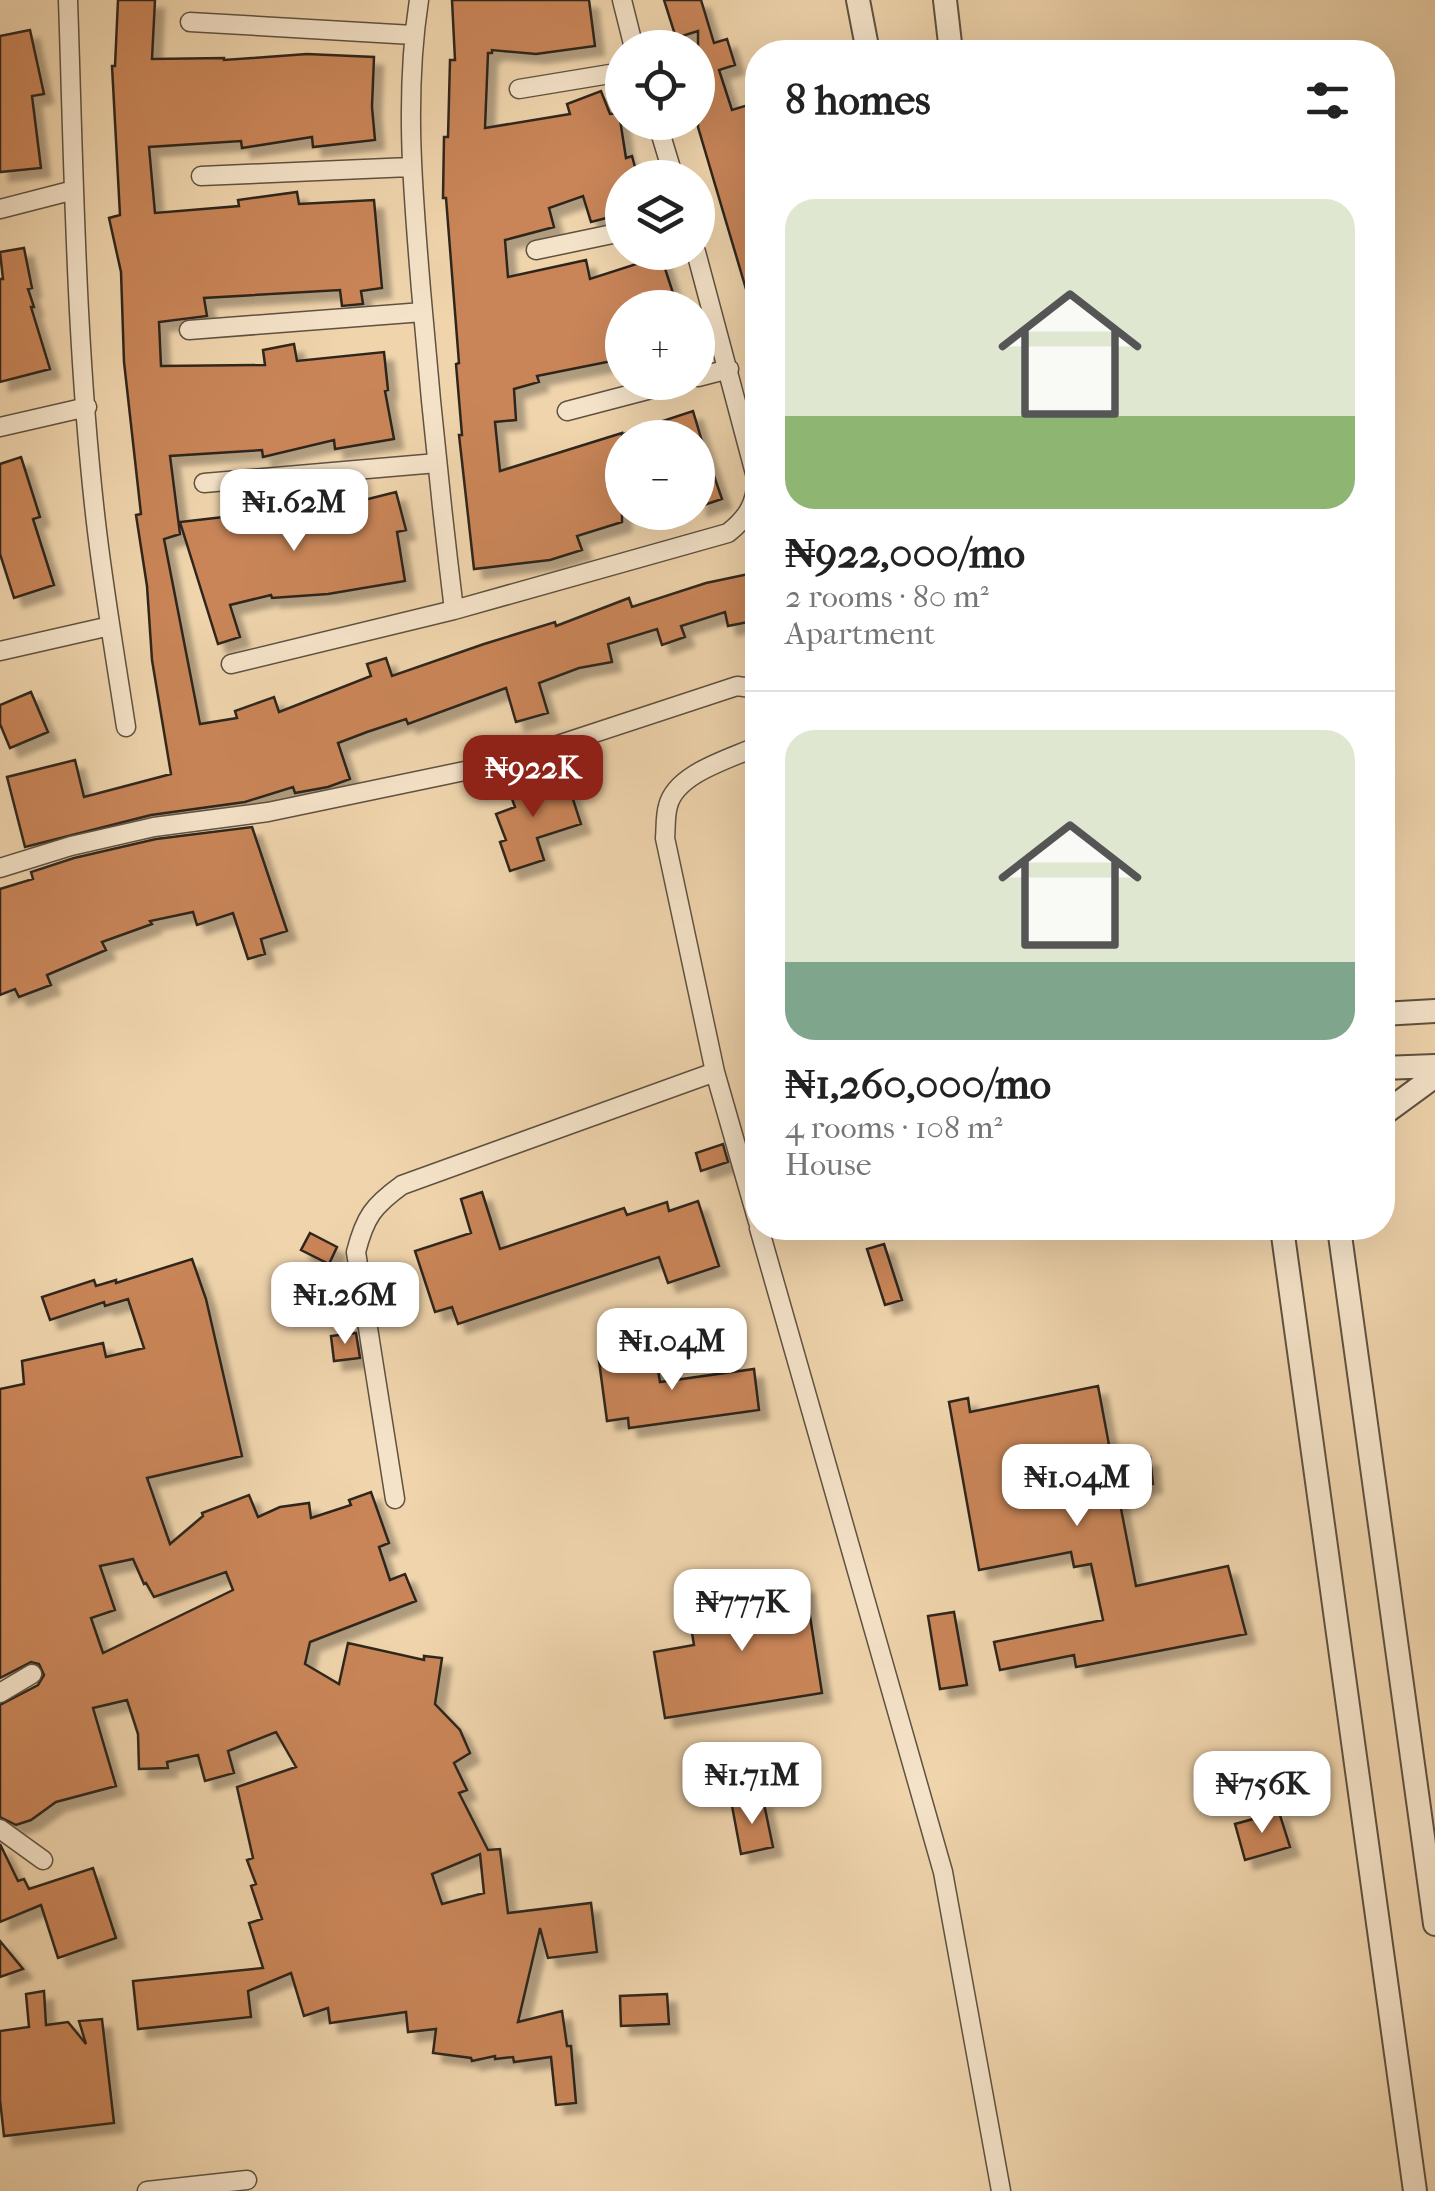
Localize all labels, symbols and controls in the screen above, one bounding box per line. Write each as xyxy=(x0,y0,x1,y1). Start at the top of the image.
map controls xyxy=(605,30,715,530)
button: locate xyxy=(605,30,715,140)
icon: filters xyxy=(1300,73,1355,128)
text: 8 homes xyxy=(785,76,931,125)
button: layers xyxy=(605,160,715,270)
icon: home xyxy=(980,264,1160,444)
button: + xyxy=(605,290,715,400)
button: − xyxy=(605,420,715,530)
pin: ₦1.62M xyxy=(213,469,375,554)
text: ₦1.62M xyxy=(242,483,346,520)
text: ₦922,000/mo xyxy=(785,529,1025,578)
text: 2 rooms · 80 m² xyxy=(785,578,989,615)
text: Apartment xyxy=(785,615,935,652)
pin: ₦922K xyxy=(463,735,603,820)
text: ₦922K xyxy=(485,749,581,786)
icon: home xyxy=(980,795,1160,975)
text: ₦1,260,000/mo xyxy=(785,1060,1051,1109)
text: 4 rooms · 108 m² xyxy=(785,1109,1003,1146)
text: House xyxy=(785,1146,872,1183)
pin: ₦1.26M xyxy=(264,1262,426,1347)
text: ₦1.26M xyxy=(293,1276,397,1313)
pin: ₦1.04M xyxy=(591,1308,753,1393)
text: ₦1.04M xyxy=(619,1322,725,1359)
pin: ₦1.04M xyxy=(996,1444,1158,1529)
text: ₦1.04M xyxy=(1024,1458,1130,1495)
pin: ₦777K xyxy=(672,1569,812,1654)
text: ₦777K xyxy=(696,1583,788,1620)
pin: ₦1.71M xyxy=(671,1742,833,1827)
pin: ₦756K xyxy=(1192,1751,1332,1836)
text: ₦1.71M xyxy=(704,1756,800,1793)
text: ₦756K xyxy=(1216,1765,1308,1802)

